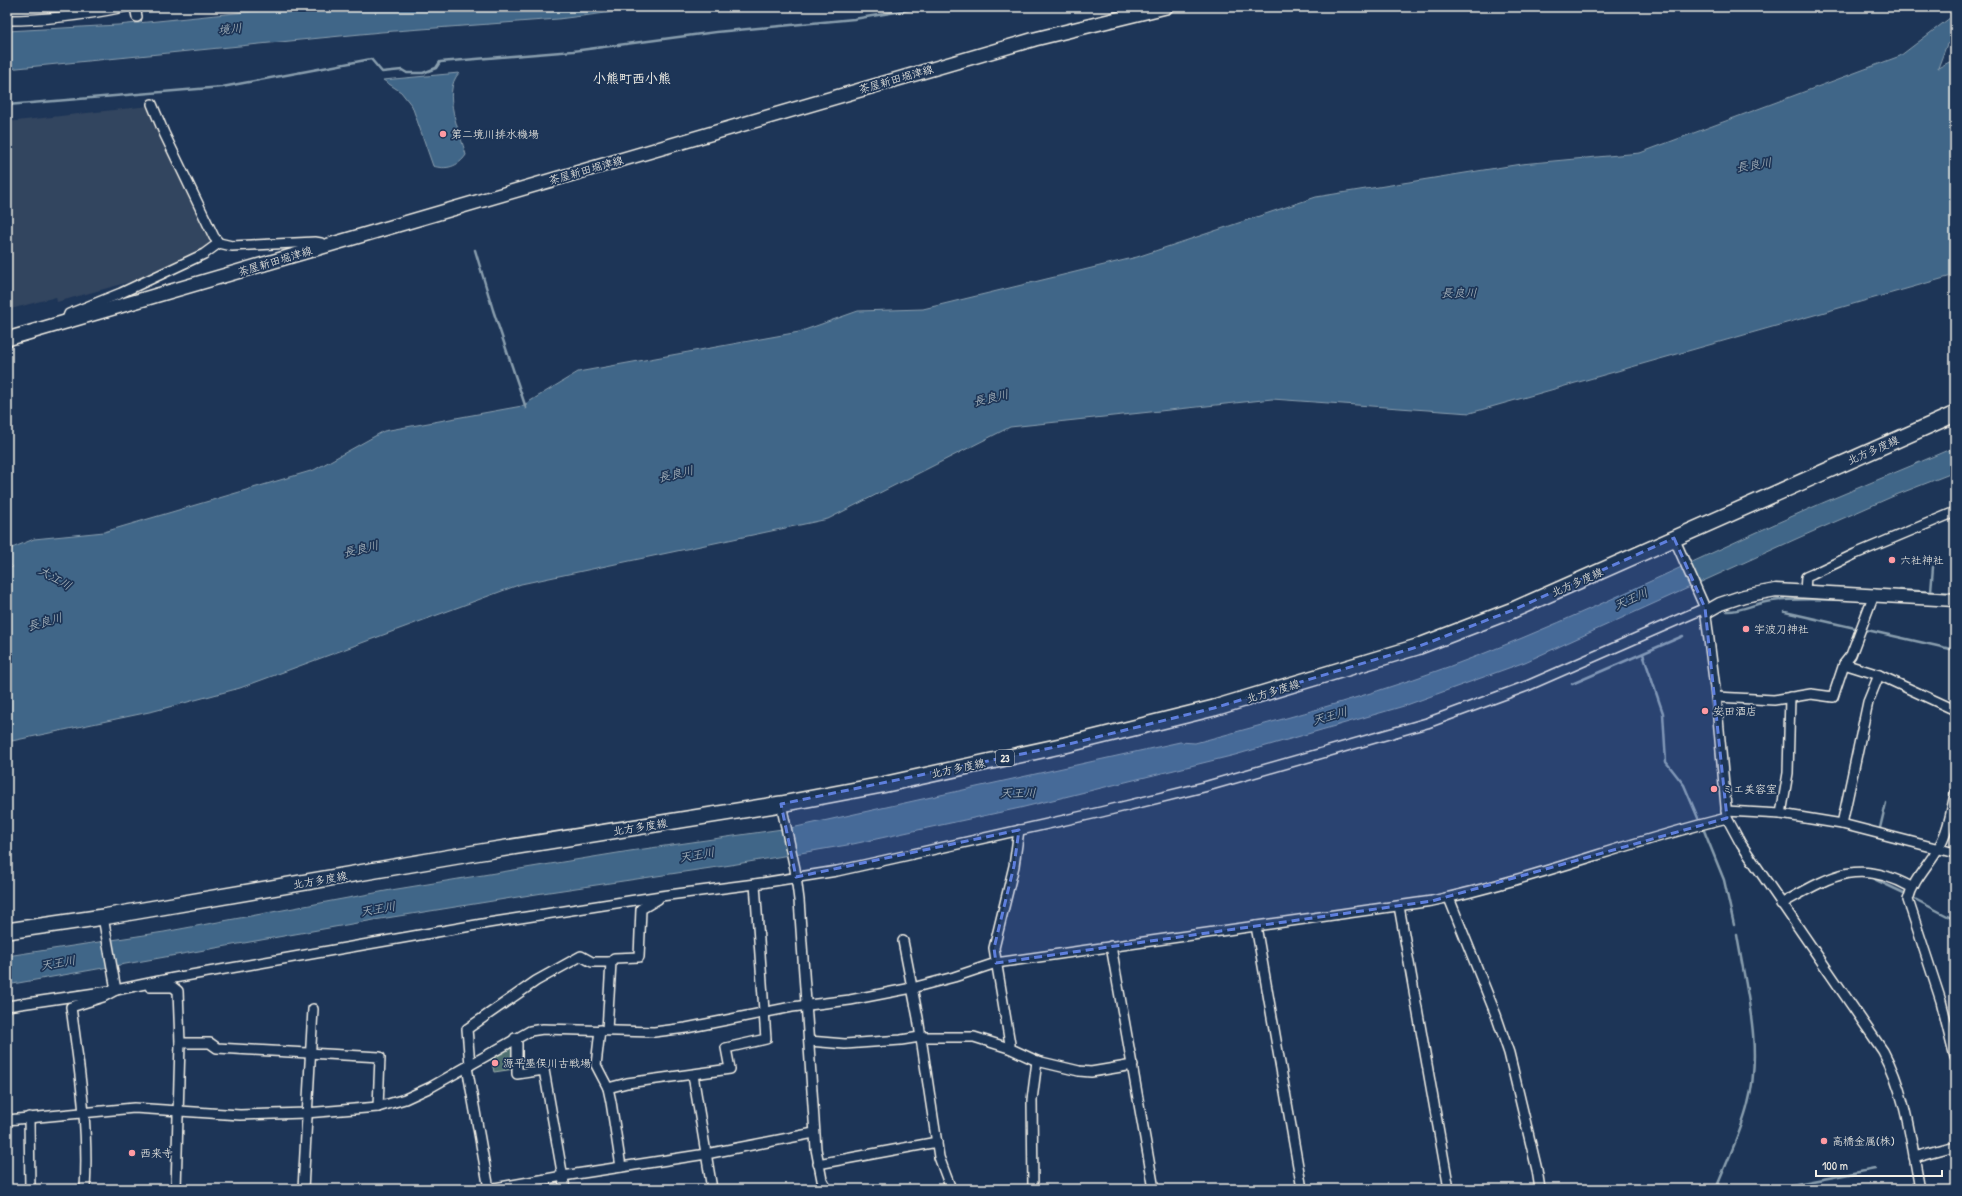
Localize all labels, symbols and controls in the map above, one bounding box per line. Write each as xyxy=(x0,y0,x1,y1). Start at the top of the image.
water label: 境川 xyxy=(217,19,243,38)
street label: 茶屋新田堀津線 xyxy=(857,62,935,96)
district label: 小熊町西小熊 xyxy=(593,69,671,87)
place label: 第二境川排水機場 xyxy=(451,127,539,141)
marker: 第二境川排水機場 xyxy=(438,129,448,139)
street label: 茶屋新田堀津線 xyxy=(547,153,625,187)
water label: 長良川 xyxy=(1735,153,1773,176)
street label: 茶屋新田堀津線 xyxy=(236,243,314,279)
water label: 長良川 xyxy=(1441,284,1477,301)
water label: 長良川 xyxy=(971,385,1010,410)
street label: 北方多度線 xyxy=(1845,432,1901,468)
water label: 長良川 xyxy=(656,461,695,486)
water label: 長良川 xyxy=(341,536,380,561)
place label: 六社神社 xyxy=(1900,553,1944,567)
marker: 六社神社 xyxy=(1887,555,1897,565)
water label: 大江川 xyxy=(35,561,75,594)
street label: 北方多度線 xyxy=(1549,564,1605,600)
water label: 天王川 xyxy=(1611,583,1651,614)
water label: 長良川 xyxy=(25,608,65,635)
place label: 宇波刀神社 xyxy=(1754,622,1809,636)
marker: 宇波刀神社 xyxy=(1741,624,1751,634)
street label: 北方多度線 xyxy=(1245,676,1301,706)
water label: 天王川 xyxy=(1310,702,1350,729)
place label: 安田酒店 xyxy=(1713,704,1757,718)
marker: 安田酒店 xyxy=(1700,706,1710,716)
road number: 23 xyxy=(996,750,1014,766)
street label: 北方多度線 xyxy=(930,755,986,781)
place label: ミエ美容室 xyxy=(1722,782,1777,796)
water label: 天王川 xyxy=(1000,784,1036,801)
marker: ミエ美容室 xyxy=(1709,784,1719,794)
street label: 北方多度線 xyxy=(612,816,668,838)
water label: 天王川 xyxy=(678,843,716,866)
street label: 北方多度線 xyxy=(292,868,348,892)
water label: 天王川 xyxy=(359,897,397,920)
water label: 天王川 xyxy=(39,951,77,974)
place label: 源平墨俣川古戦場 xyxy=(503,1056,591,1070)
marker: 源平墨俣川古戦場 xyxy=(490,1058,500,1068)
place label: 高橋金属(株) xyxy=(1832,1134,1895,1148)
marker: 高橋金属(株) xyxy=(1819,1136,1829,1146)
place label: 西来寺 xyxy=(140,1146,173,1160)
marker: 西来寺 xyxy=(127,1148,137,1158)
scale bar xyxy=(1816,1152,1942,1178)
text: 100 m xyxy=(1822,1157,1848,1174)

